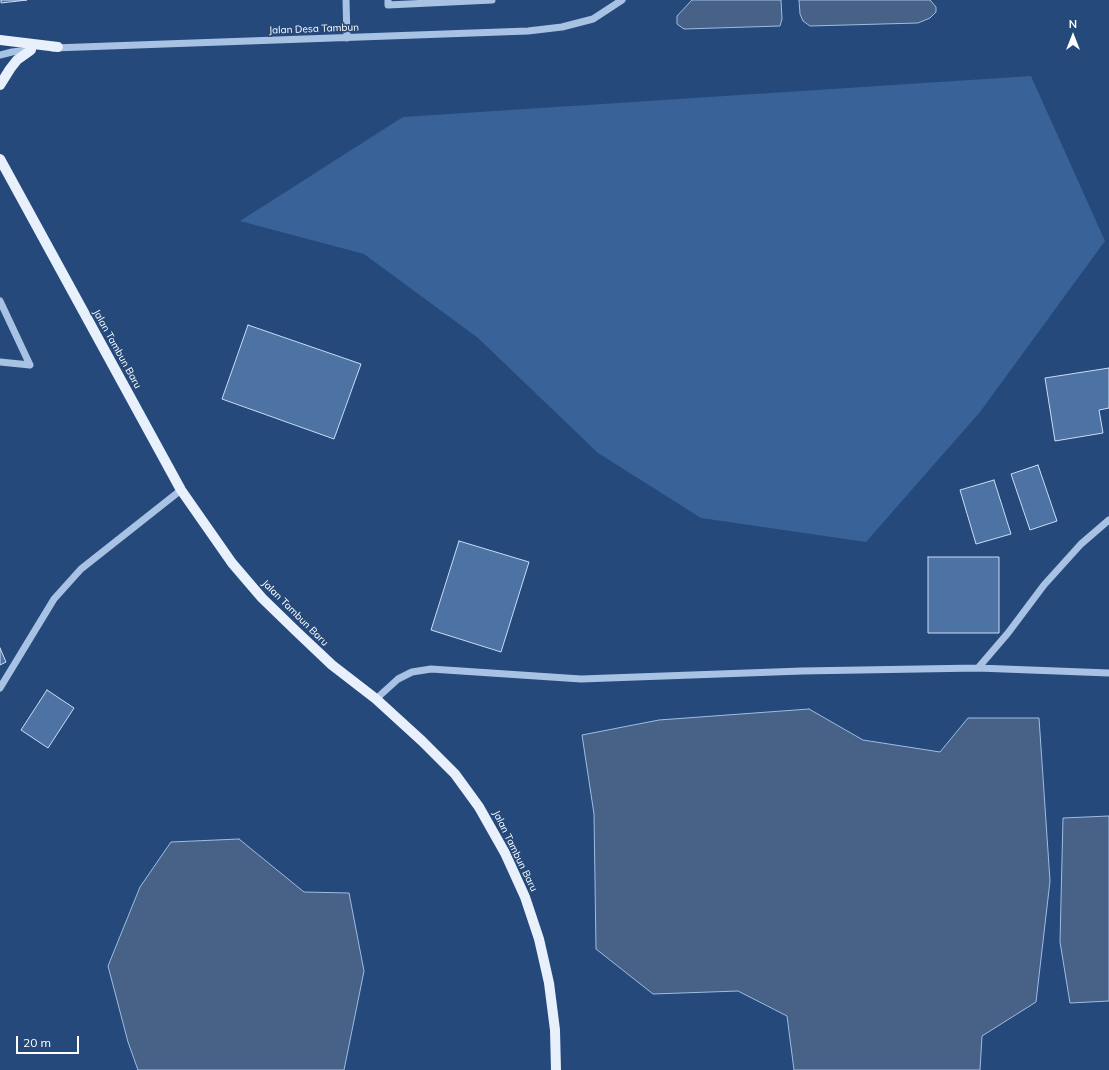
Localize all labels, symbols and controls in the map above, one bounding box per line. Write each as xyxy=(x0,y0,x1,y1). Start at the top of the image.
north arrow xyxy=(1053,16,1093,56)
text: N xyxy=(1069,17,1077,31)
street label: Jalan Desa Tambun xyxy=(269,21,359,37)
street label: Jalan Tambun Baru xyxy=(90,307,144,391)
street label: Jalan Tambun Baru xyxy=(259,577,331,649)
street label: Jalan Tambun Baru xyxy=(490,809,540,893)
scale bar xyxy=(18,1028,81,1054)
text: 20 m xyxy=(23,1035,51,1050)

